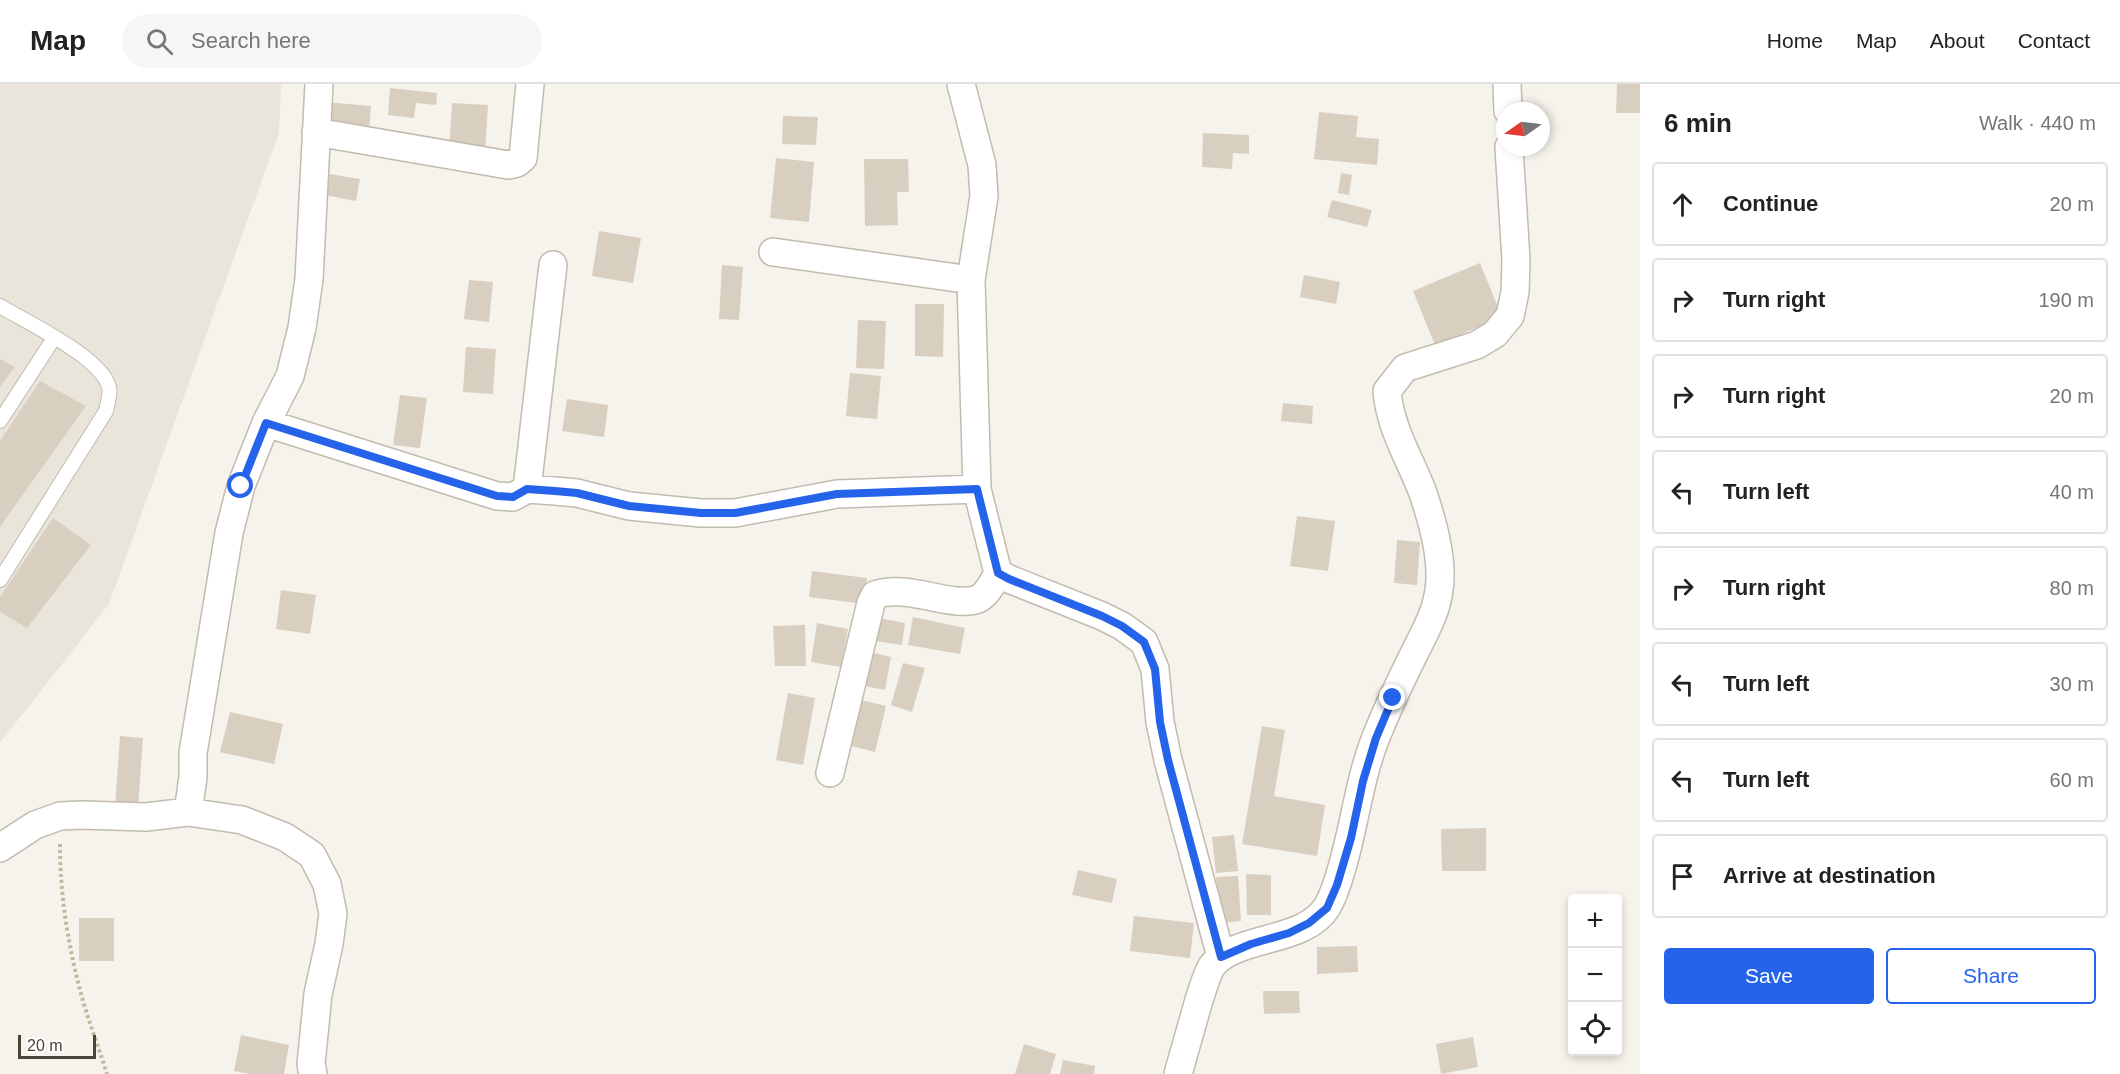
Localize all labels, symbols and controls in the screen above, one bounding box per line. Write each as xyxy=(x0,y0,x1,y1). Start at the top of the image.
search box xyxy=(122,14,542,68)
text: Map xyxy=(30,25,86,56)
icon: search xyxy=(143,25,176,58)
text: Search here xyxy=(191,28,311,53)
text: Home xyxy=(1767,29,1823,52)
text: Map xyxy=(1856,29,1897,52)
text: About xyxy=(1930,29,1985,52)
text: Contact xyxy=(2018,29,2090,52)
north arrow xyxy=(1496,102,1550,156)
text: 6 min xyxy=(1664,108,1732,138)
text: Walk · 440 m xyxy=(1979,112,2096,134)
icon: ahead xyxy=(1666,188,1699,221)
text: Continue xyxy=(1723,191,1818,216)
text: 20 m xyxy=(2050,193,2094,215)
icon: right xyxy=(1666,284,1699,317)
text: Turn right xyxy=(1723,287,1825,312)
text: 190 m xyxy=(2038,289,2094,311)
icon: right xyxy=(1666,380,1699,413)
text: Turn right xyxy=(1723,383,1825,408)
text: 20 m xyxy=(2050,385,2094,407)
route start xyxy=(227,472,253,498)
icon: left xyxy=(1666,476,1699,509)
text: Turn left xyxy=(1723,479,1809,504)
text: 40 m xyxy=(2050,481,2094,503)
icon: right xyxy=(1666,572,1699,605)
text: Turn right xyxy=(1723,575,1825,600)
text: 80 m xyxy=(2050,577,2094,599)
icon: left xyxy=(1666,668,1699,701)
text: Turn left xyxy=(1723,671,1809,696)
text: 30 m xyxy=(2050,673,2094,695)
route end xyxy=(1379,684,1405,710)
icon: left xyxy=(1666,764,1699,797)
text: Turn left xyxy=(1723,767,1809,792)
text: 60 m xyxy=(2050,769,2094,791)
icon: arrive xyxy=(1666,860,1699,893)
text: Arrive at destination xyxy=(1723,863,1936,888)
map controls xyxy=(1568,894,1622,1056)
button: + xyxy=(1568,894,1622,948)
button: − xyxy=(1568,948,1622,1002)
button: Save xyxy=(1664,948,1874,1004)
button: Share xyxy=(1886,948,2096,1004)
button: locate xyxy=(1568,1002,1622,1056)
scale bar xyxy=(18,1032,96,1060)
text: 20 m xyxy=(27,1037,63,1054)

